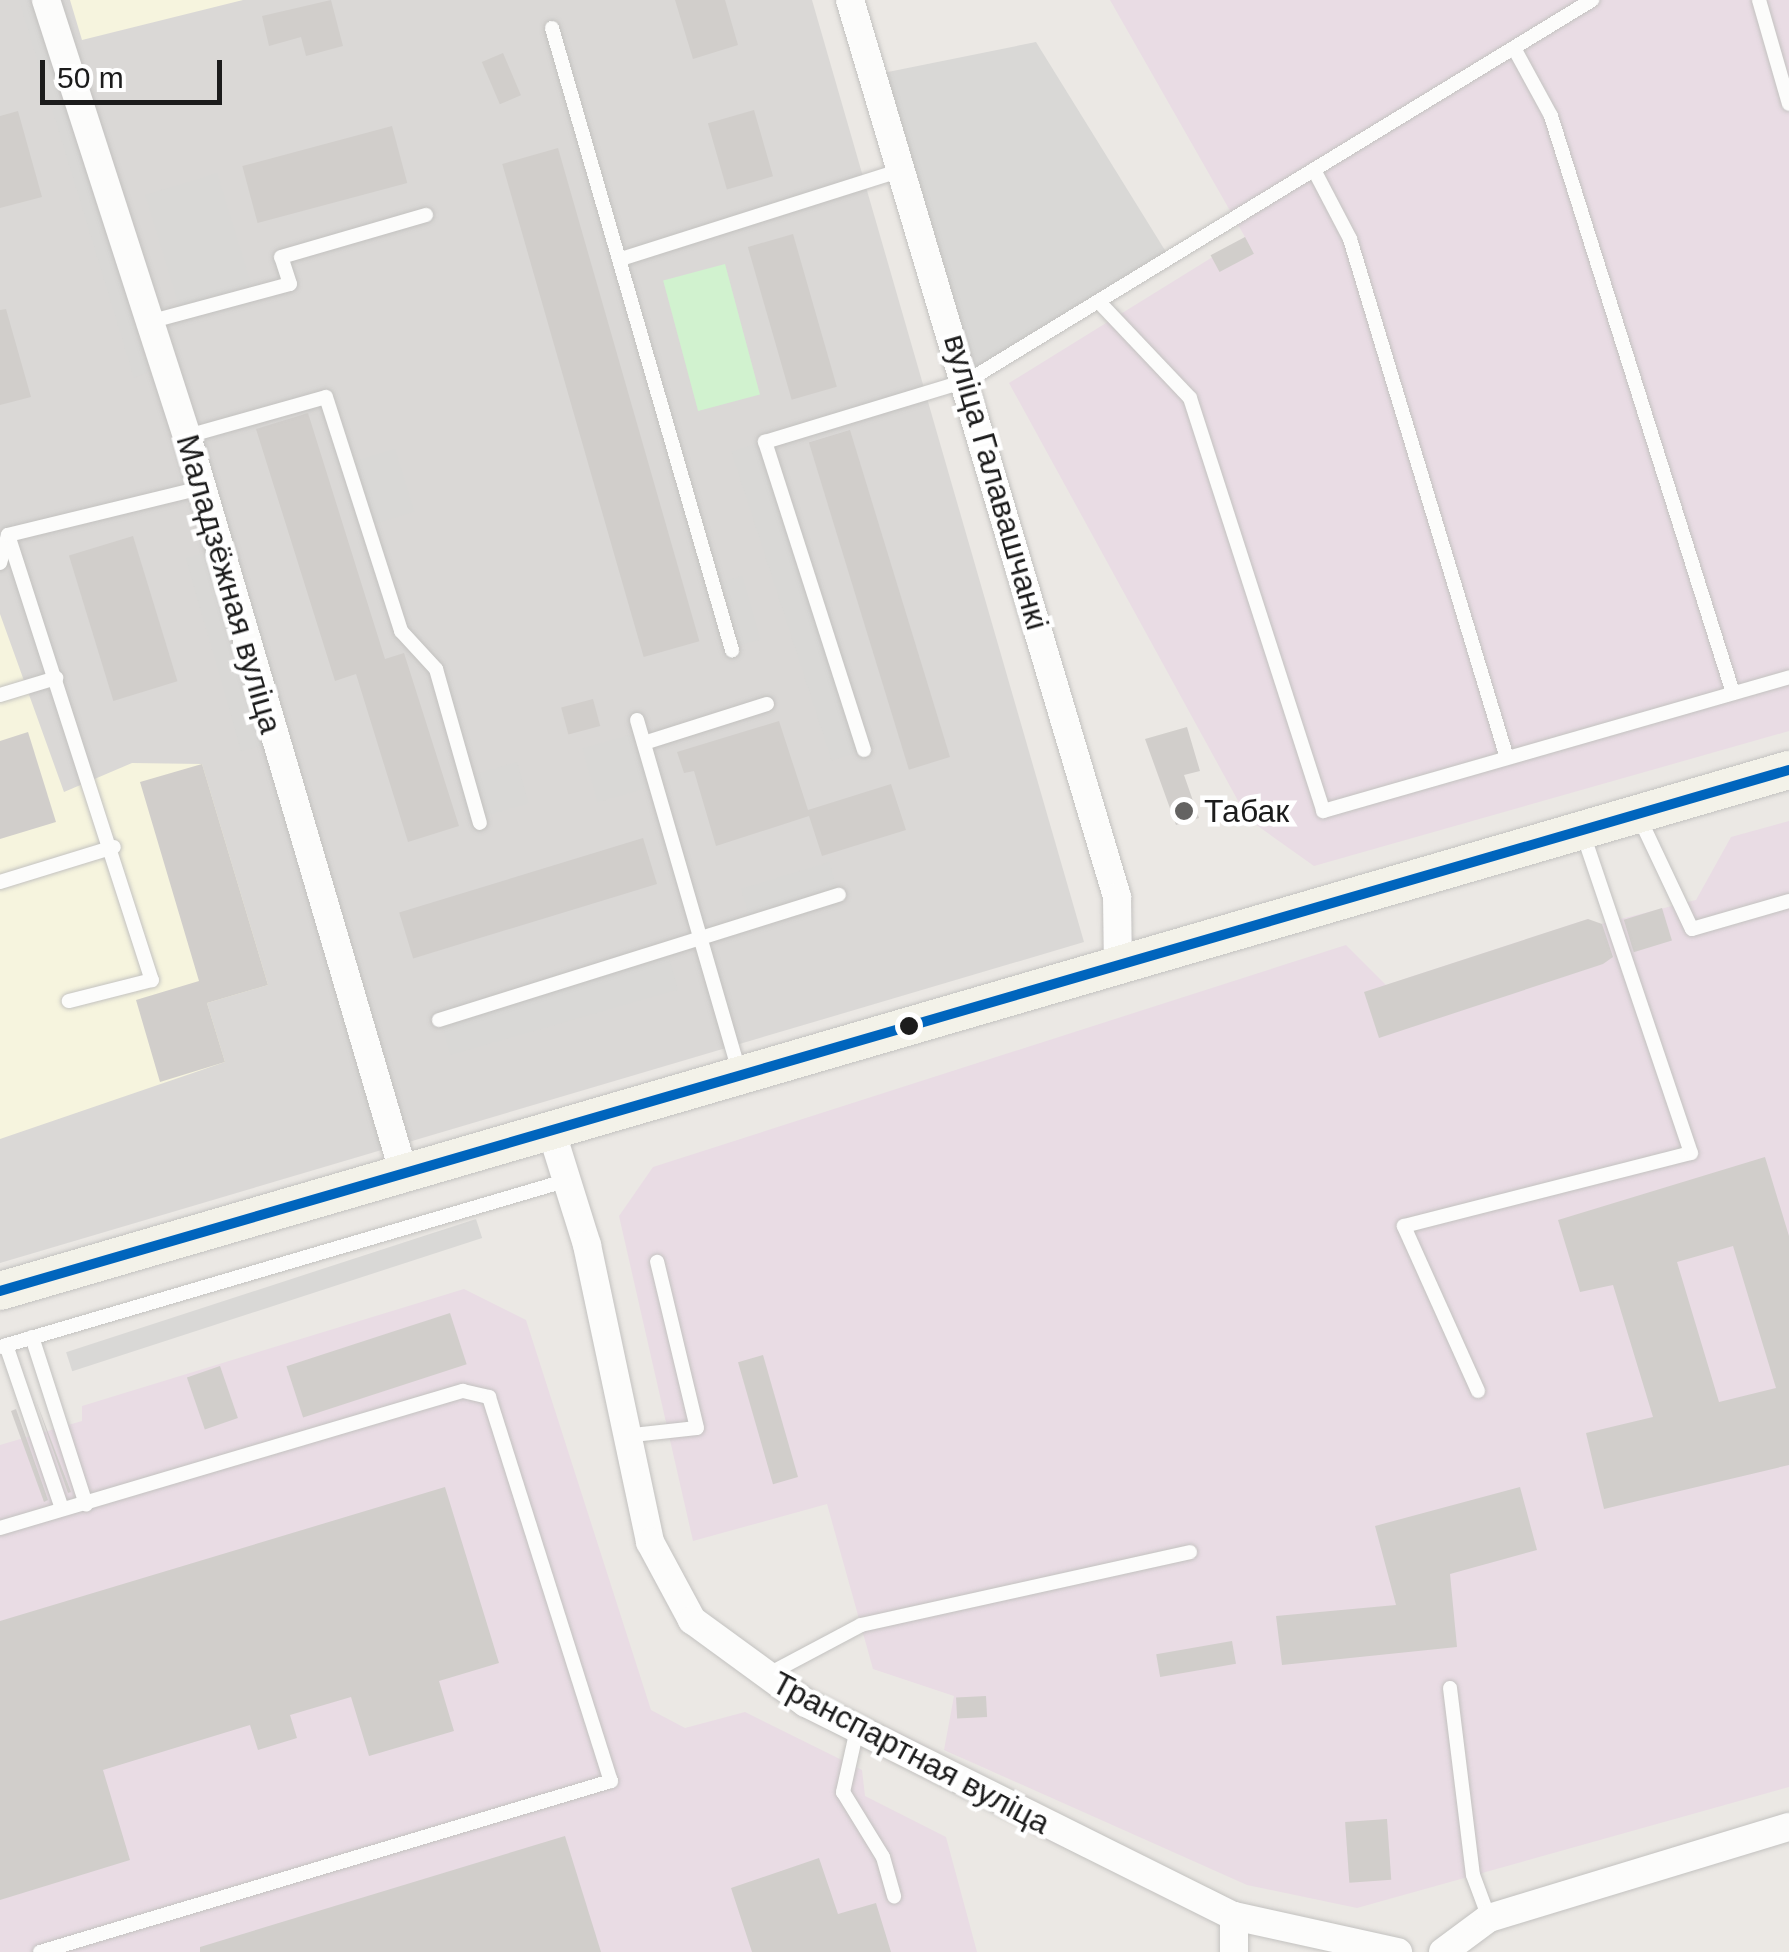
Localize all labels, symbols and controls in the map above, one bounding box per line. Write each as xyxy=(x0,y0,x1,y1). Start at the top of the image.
scale bar xyxy=(45,40,228,102)
text: 50 m xyxy=(57,61,124,94)
street label: вуліца Галавашчанкі xyxy=(935,330,1057,634)
street label: Маладзёжная вуліца xyxy=(168,430,290,738)
place label: Табак xyxy=(1204,792,1289,830)
marker: Табак xyxy=(1173,800,1195,822)
unlabelled marker xyxy=(899,1016,919,1036)
street label: Транспартная вуліца xyxy=(766,1663,1056,1843)

